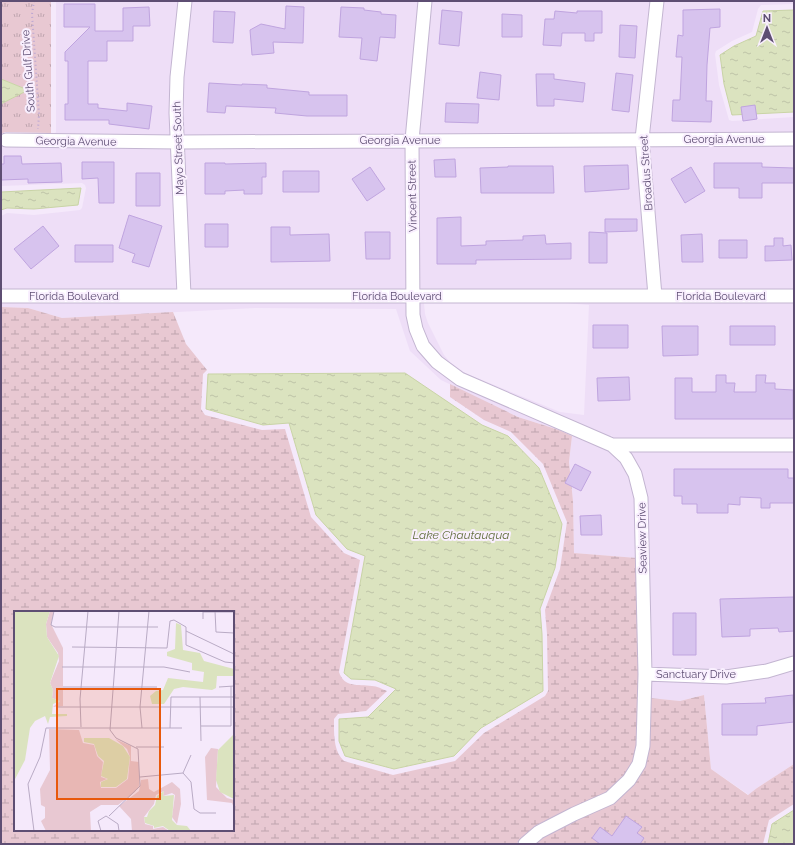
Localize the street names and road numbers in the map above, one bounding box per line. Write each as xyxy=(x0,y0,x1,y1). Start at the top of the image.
street label: South Gulf Drive xyxy=(19,29,38,113)
street label: Mayo Street South xyxy=(170,101,187,195)
street label: Georgia Avenue xyxy=(684,133,765,146)
street label: Georgia Avenue xyxy=(35,134,117,149)
street label: Georgia Avenue xyxy=(360,134,441,147)
street label: Broadus Street xyxy=(637,135,656,211)
street label: Vincent Street xyxy=(405,160,420,232)
street label: Florida Boulevard xyxy=(29,290,119,303)
street label: Florida Boulevard xyxy=(352,290,442,303)
street label: Florida Boulevard xyxy=(676,290,766,303)
street label: Seaview Drive xyxy=(635,502,650,574)
street label: Sanctuary Drive xyxy=(656,668,736,681)

